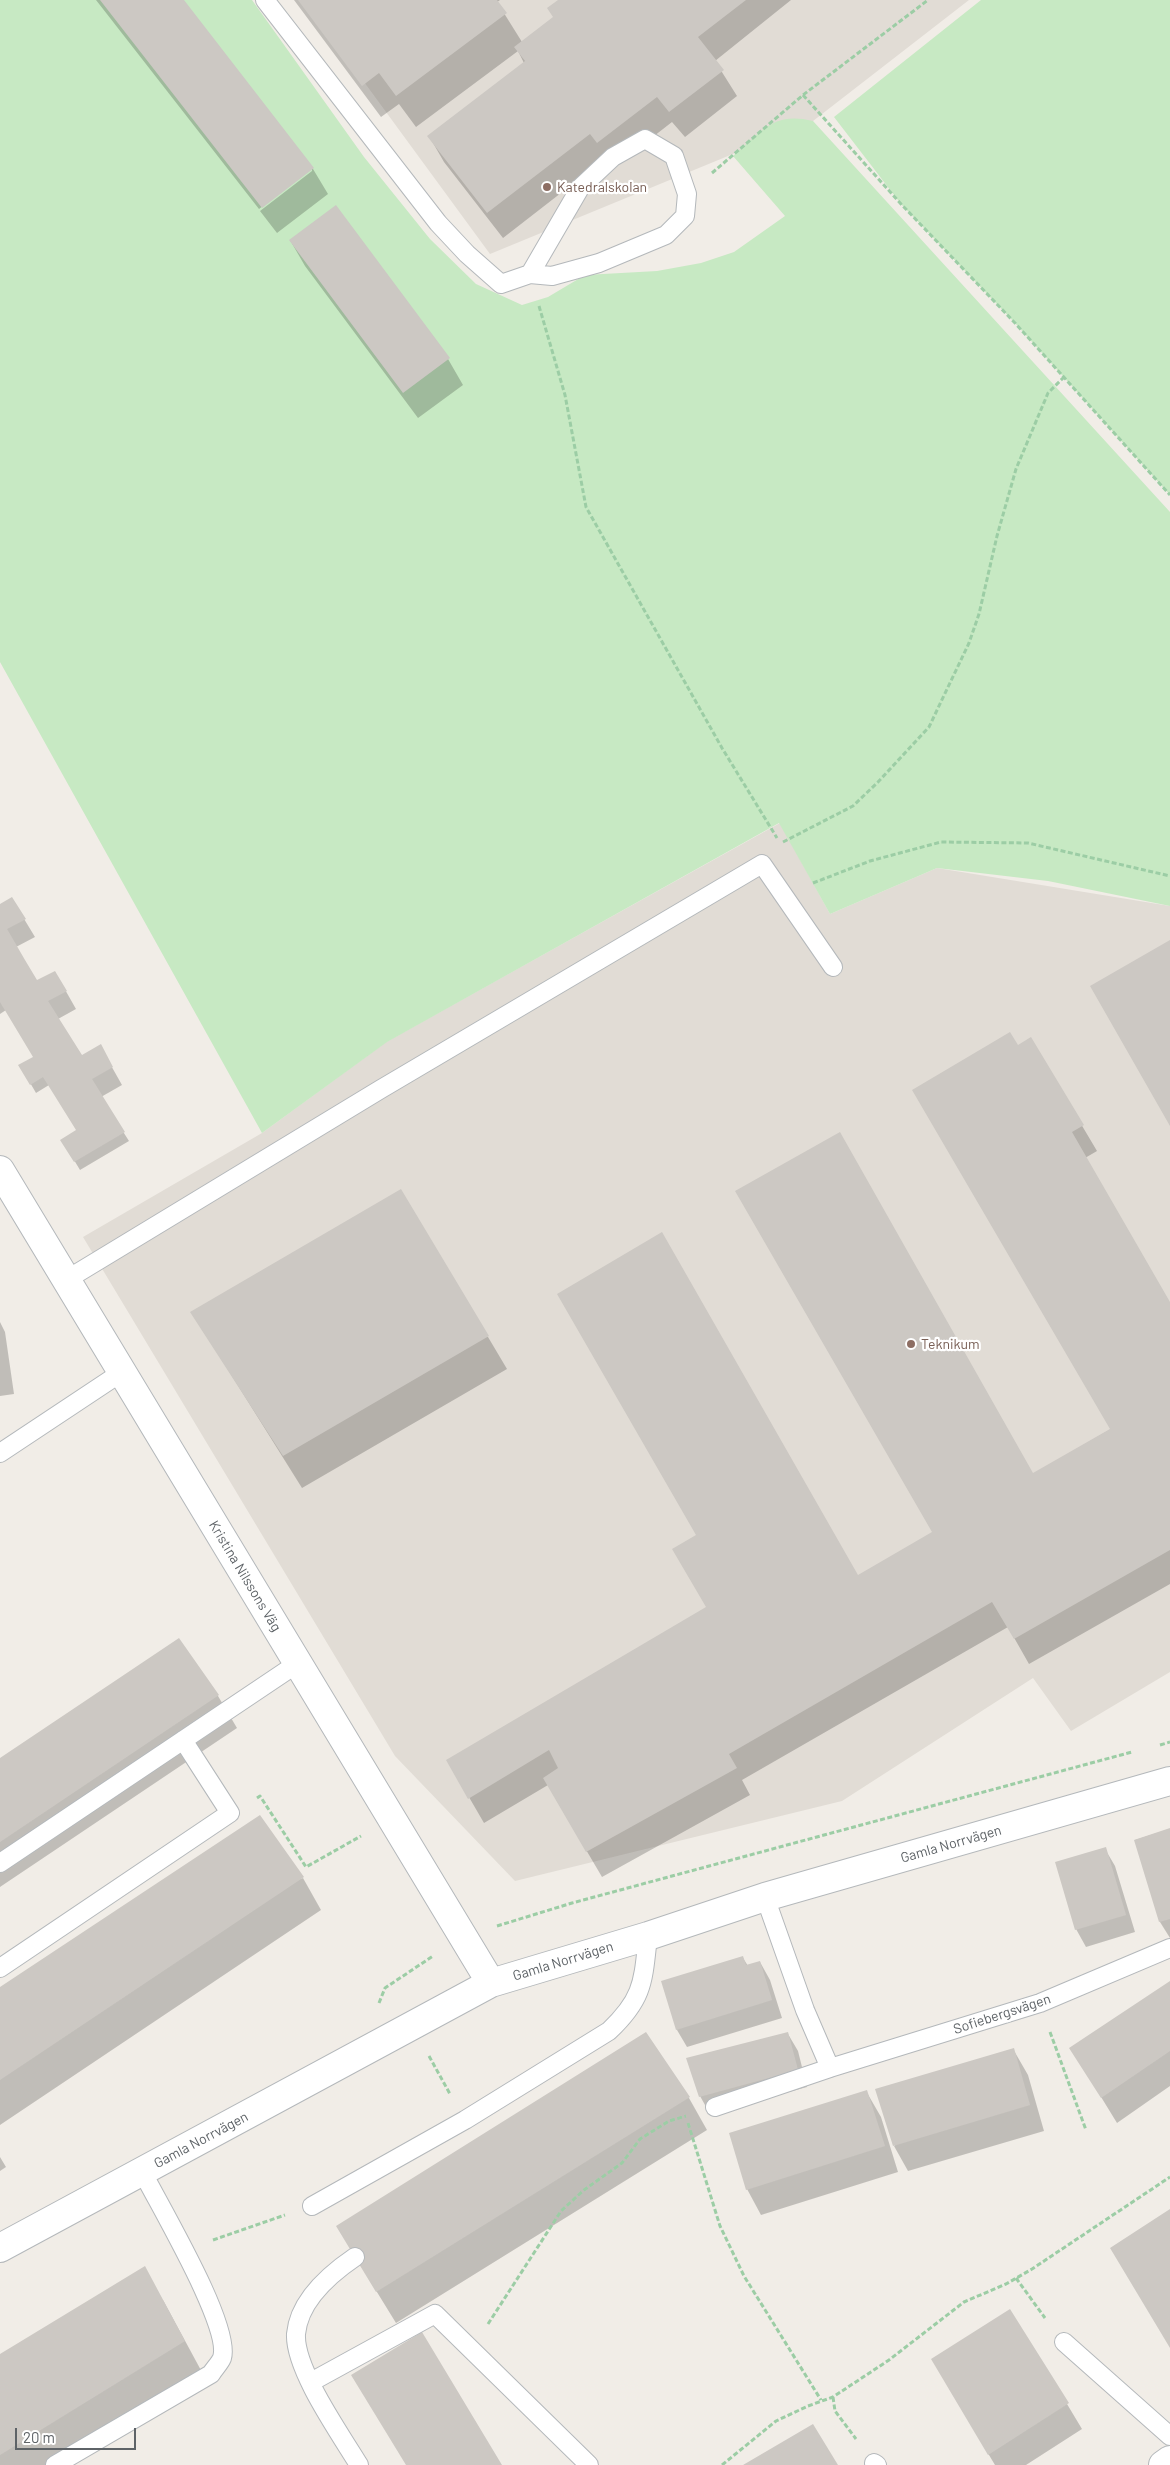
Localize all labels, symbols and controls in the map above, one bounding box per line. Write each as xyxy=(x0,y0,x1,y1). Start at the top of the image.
place label: Katedralskolan xyxy=(557,179,647,195)
marker: Katedralskolan xyxy=(541,181,553,193)
place label: Teknikum xyxy=(921,1336,980,1352)
marker: Teknikum xyxy=(905,1338,917,1350)
street label: Kristina Nilssons Väg xyxy=(205,1517,285,1635)
street label: Gamla Norrvägen xyxy=(899,1822,1003,1866)
street label: Gamla Norrvägen xyxy=(511,1938,615,1984)
street label: Sofiebergsvägen xyxy=(951,1990,1053,2038)
street label: Gamla Norrvägen xyxy=(151,2108,251,2172)
scale bar xyxy=(18,2418,139,2450)
text: 20 m xyxy=(23,2428,55,2446)

